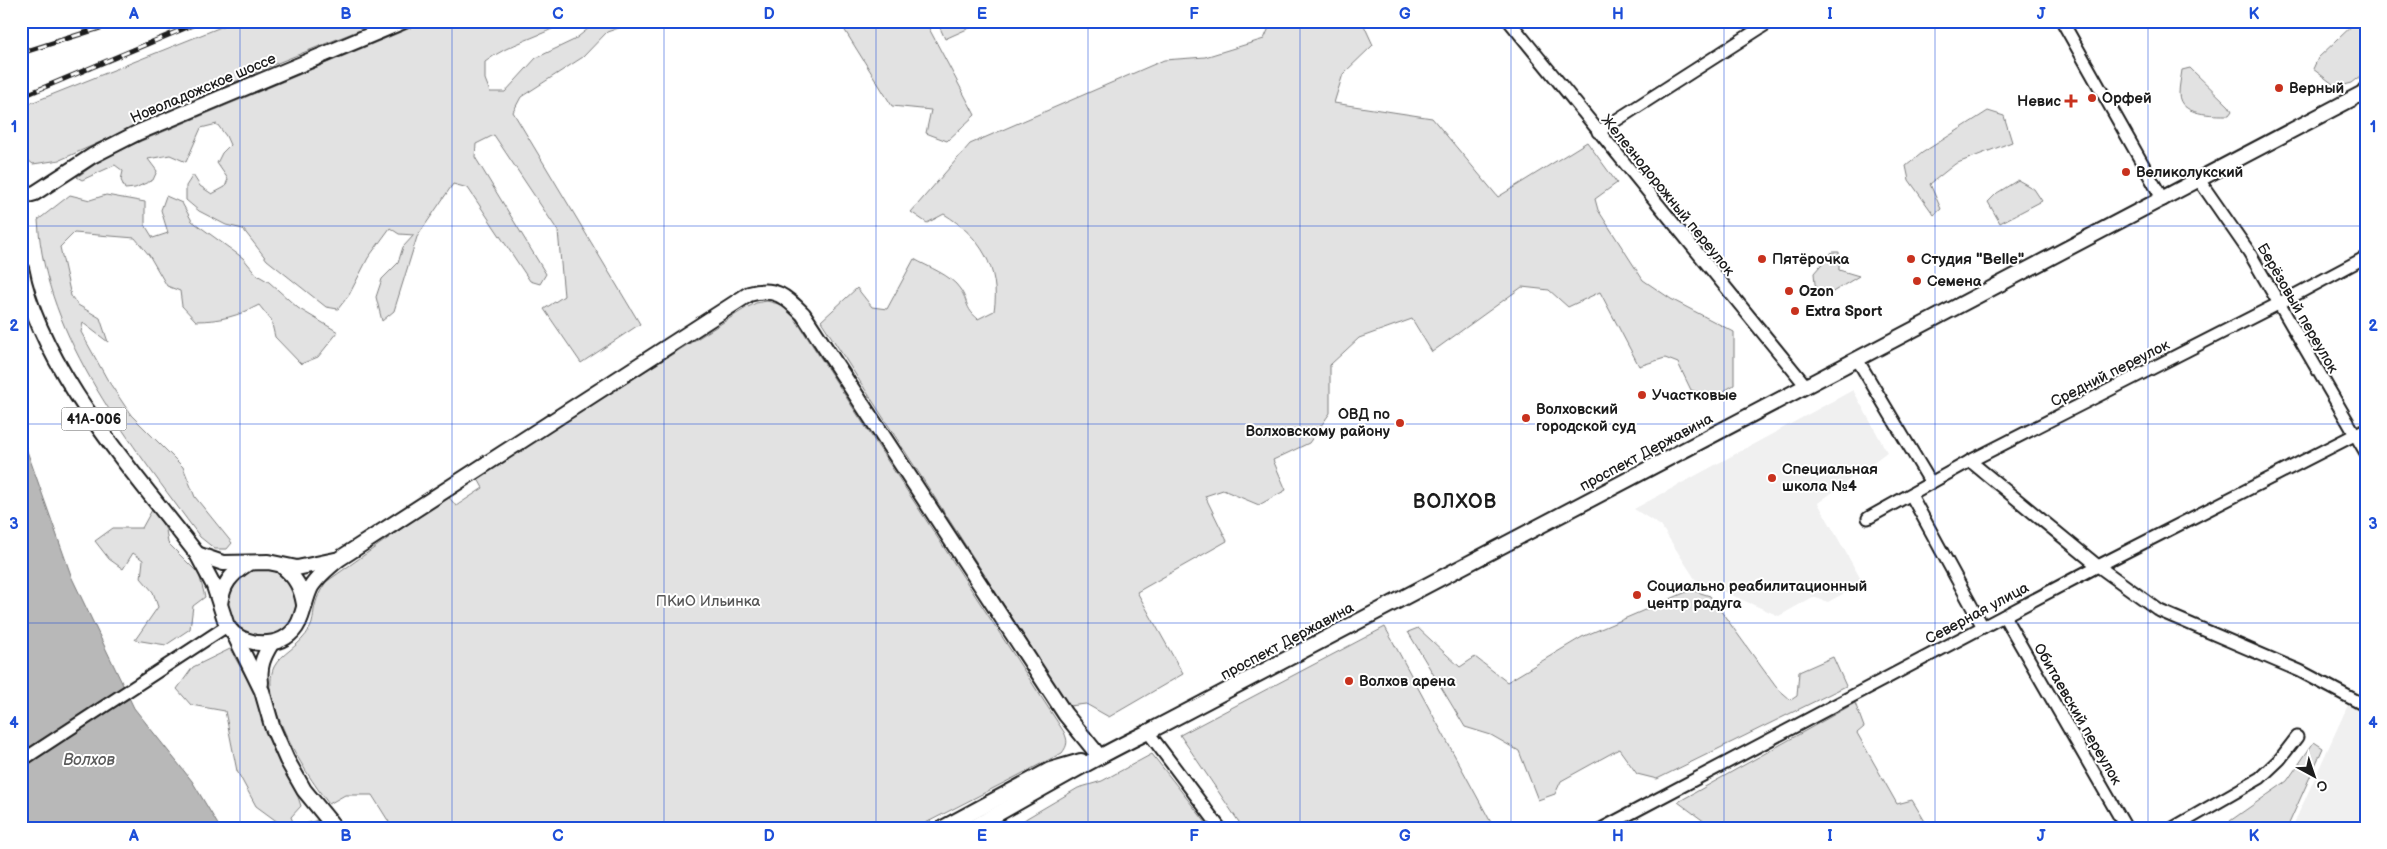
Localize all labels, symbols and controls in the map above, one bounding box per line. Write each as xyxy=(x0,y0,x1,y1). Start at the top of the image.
text: A xyxy=(128,5,139,24)
text: B xyxy=(340,5,352,24)
text: C xyxy=(552,5,564,24)
text: D xyxy=(763,5,775,24)
text: E xyxy=(977,5,987,24)
text: F xyxy=(1189,5,1199,24)
text: G xyxy=(1399,5,1411,24)
text: H xyxy=(1612,5,1624,24)
text: I xyxy=(1827,5,1833,24)
text: J xyxy=(2037,5,2046,24)
text: K xyxy=(2249,5,2260,24)
street label: Новоладожское шоссе xyxy=(127,49,279,128)
place label: Верный xyxy=(2289,79,2344,98)
marker: Верный xyxy=(2273,82,2285,94)
place label: Орфей xyxy=(2102,89,2152,108)
place label: Невис xyxy=(2017,92,2061,111)
marker: Орфей xyxy=(2086,92,2098,104)
marker: Невис xyxy=(2065,95,2077,107)
street label: Железнодорожный переулок xyxy=(1597,111,1739,280)
text: 1 xyxy=(11,118,17,137)
text: 1 xyxy=(2370,118,2376,137)
place label: Великолукский xyxy=(2136,163,2243,182)
marker: Великолукский xyxy=(2120,166,2132,178)
street label: Берёзовый переулок xyxy=(2253,240,2343,377)
place label: Пятёрочка xyxy=(1772,250,1850,269)
place label: Студия "Belle" xyxy=(1921,250,2024,269)
marker: Пятёрочка xyxy=(1756,253,1768,265)
marker: Студия "Belle" xyxy=(1905,253,1917,265)
place label: Семена xyxy=(1927,272,1982,291)
marker: Семена xyxy=(1911,275,1923,287)
place label: Ozon xyxy=(1799,282,1834,301)
marker: Ozon xyxy=(1783,285,1795,297)
place label: Extra Sport xyxy=(1805,302,1882,321)
marker: Extra Sport xyxy=(1789,305,1801,317)
text: 2 xyxy=(9,317,19,336)
text: 2 xyxy=(2368,317,2378,336)
street label: Средний переулок xyxy=(2048,335,2173,412)
place label: Участковые xyxy=(1652,386,1737,405)
marker: Участковые xyxy=(1636,389,1648,401)
place label: Волховский городской суд xyxy=(1536,400,1636,436)
place label: ОВД по Волховскому району xyxy=(1246,405,1391,441)
road number: 41А-006 xyxy=(62,408,126,430)
street label: проспект Державина xyxy=(1576,409,1716,496)
marker: Волховский городской суд xyxy=(1520,412,1532,424)
marker: ОВД по Волховскому району xyxy=(1394,417,1406,429)
place label: Специальная школа №4 xyxy=(1782,460,1878,496)
marker: Специальная школа №4 xyxy=(1766,472,1778,484)
district label: ВОЛХОВ xyxy=(1413,490,1497,514)
text: 3 xyxy=(9,515,19,534)
text: 3 xyxy=(2368,515,2378,534)
place label: Социально реабилитационный центр радуга xyxy=(1647,577,1867,613)
street label: Северная улица xyxy=(1922,578,2032,649)
marker: Социально реабилитационный центр радуга xyxy=(1631,589,1643,601)
park label: ПКиО Ильинка xyxy=(656,592,760,611)
street label: проспект Державина xyxy=(1217,598,1357,685)
street label: Обитаевский переулок xyxy=(2029,640,2126,789)
place label: Волхов арена xyxy=(1359,672,1456,691)
marker: Волхов арена xyxy=(1343,675,1355,687)
text: 4 xyxy=(9,714,19,733)
text: 4 xyxy=(2368,714,2378,733)
water label: Волхов xyxy=(63,751,115,770)
north arrow xyxy=(2290,752,2340,802)
text: С xyxy=(2313,776,2331,795)
text: A xyxy=(128,827,139,846)
text: B xyxy=(340,827,352,846)
text: C xyxy=(552,827,564,846)
text: D xyxy=(763,827,775,846)
text: E xyxy=(977,827,987,846)
text: F xyxy=(1189,827,1199,846)
text: G xyxy=(1399,827,1411,846)
text: H xyxy=(1612,827,1624,846)
text: I xyxy=(1827,827,1833,846)
text: J xyxy=(2037,827,2046,846)
text: K xyxy=(2249,827,2260,846)

